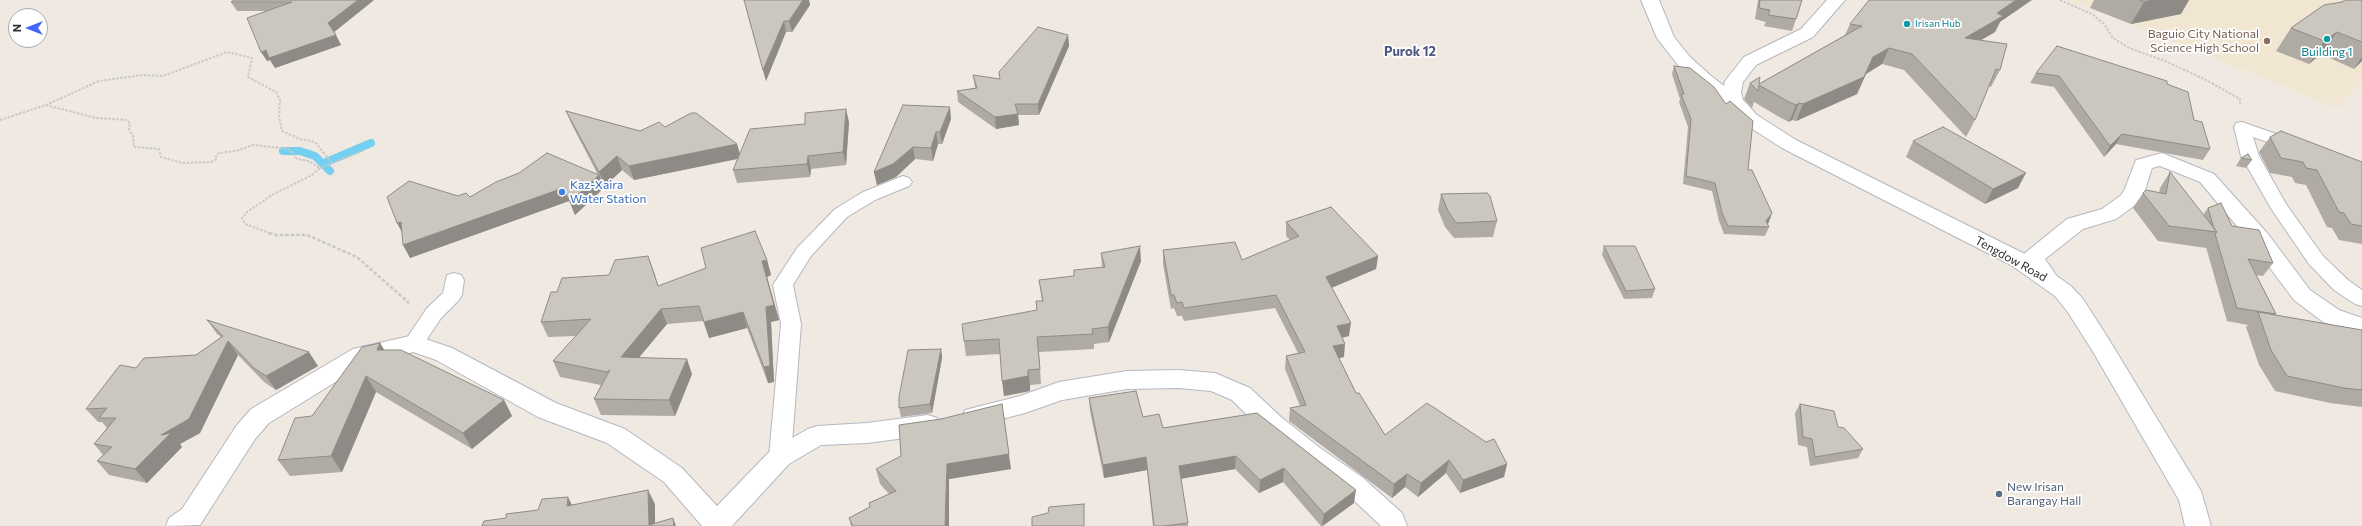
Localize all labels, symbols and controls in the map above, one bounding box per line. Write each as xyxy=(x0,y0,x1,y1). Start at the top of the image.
north arrow xyxy=(8,8,48,48)
place label: Irisan Hub xyxy=(1915,18,1961,30)
marker: Irisan Hub xyxy=(1902,19,1912,29)
text: N xyxy=(10,24,23,32)
place label: Baguio City National Science High School xyxy=(2148,27,2259,55)
marker: Building 1 xyxy=(2322,34,2332,44)
marker: Baguio City National Science High School xyxy=(2262,36,2272,46)
district label: Purok 12 xyxy=(1384,44,1436,60)
place label: Building 1 xyxy=(2301,45,2353,59)
place label: Kaz-Xaira Water Station xyxy=(570,178,646,206)
marker: Kaz-Xaira Water Station xyxy=(557,187,567,197)
street label: Tengdow Road xyxy=(1972,233,2050,285)
place label: New Irisan Barangay Hall xyxy=(2007,480,2081,508)
marker: New Irisan Barangay Hall xyxy=(1994,489,2004,499)

